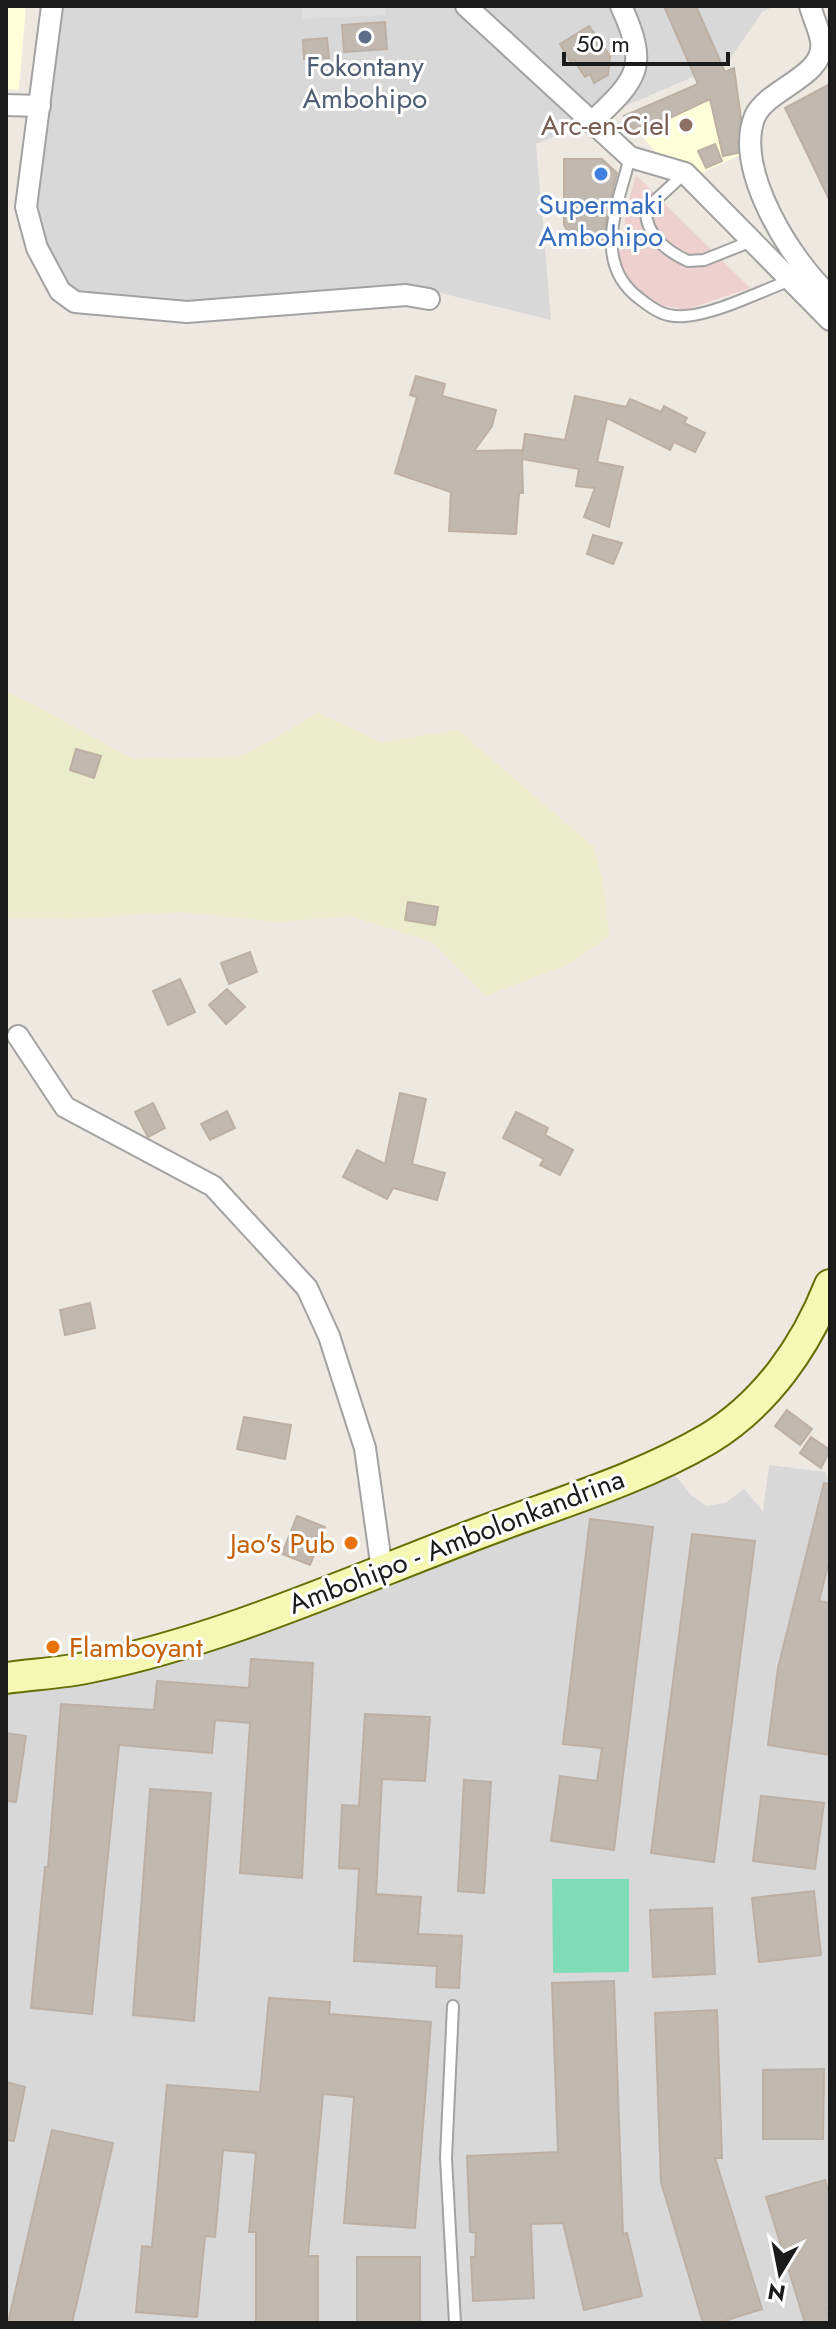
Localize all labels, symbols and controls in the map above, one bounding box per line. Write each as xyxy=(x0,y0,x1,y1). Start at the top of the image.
scale bar xyxy=(564,16,728,66)
text: 50 m xyxy=(576,26,630,61)
marker: Fokontany Ambohipo xyxy=(356,28,374,46)
place label: Fokontany Ambohipo xyxy=(303,46,427,119)
place label: Arc-en-Ciel xyxy=(541,105,670,146)
marker: Arc-en-Ciel xyxy=(677,116,695,134)
marker: Supermaki Ambohipo xyxy=(592,165,610,183)
place label: Supermaki Ambohipo xyxy=(539,184,663,257)
street label: Ambohipo - Ambolonkandrina xyxy=(282,1458,630,1625)
place label: Jao's Pub xyxy=(226,1523,335,1564)
marker: Jao's Pub xyxy=(342,1534,360,1552)
place label: Flamboyant xyxy=(69,1627,203,1668)
marker: Flamboyant xyxy=(44,1638,62,1656)
north arrow xyxy=(740,2233,820,2313)
text: N xyxy=(765,2275,788,2310)

